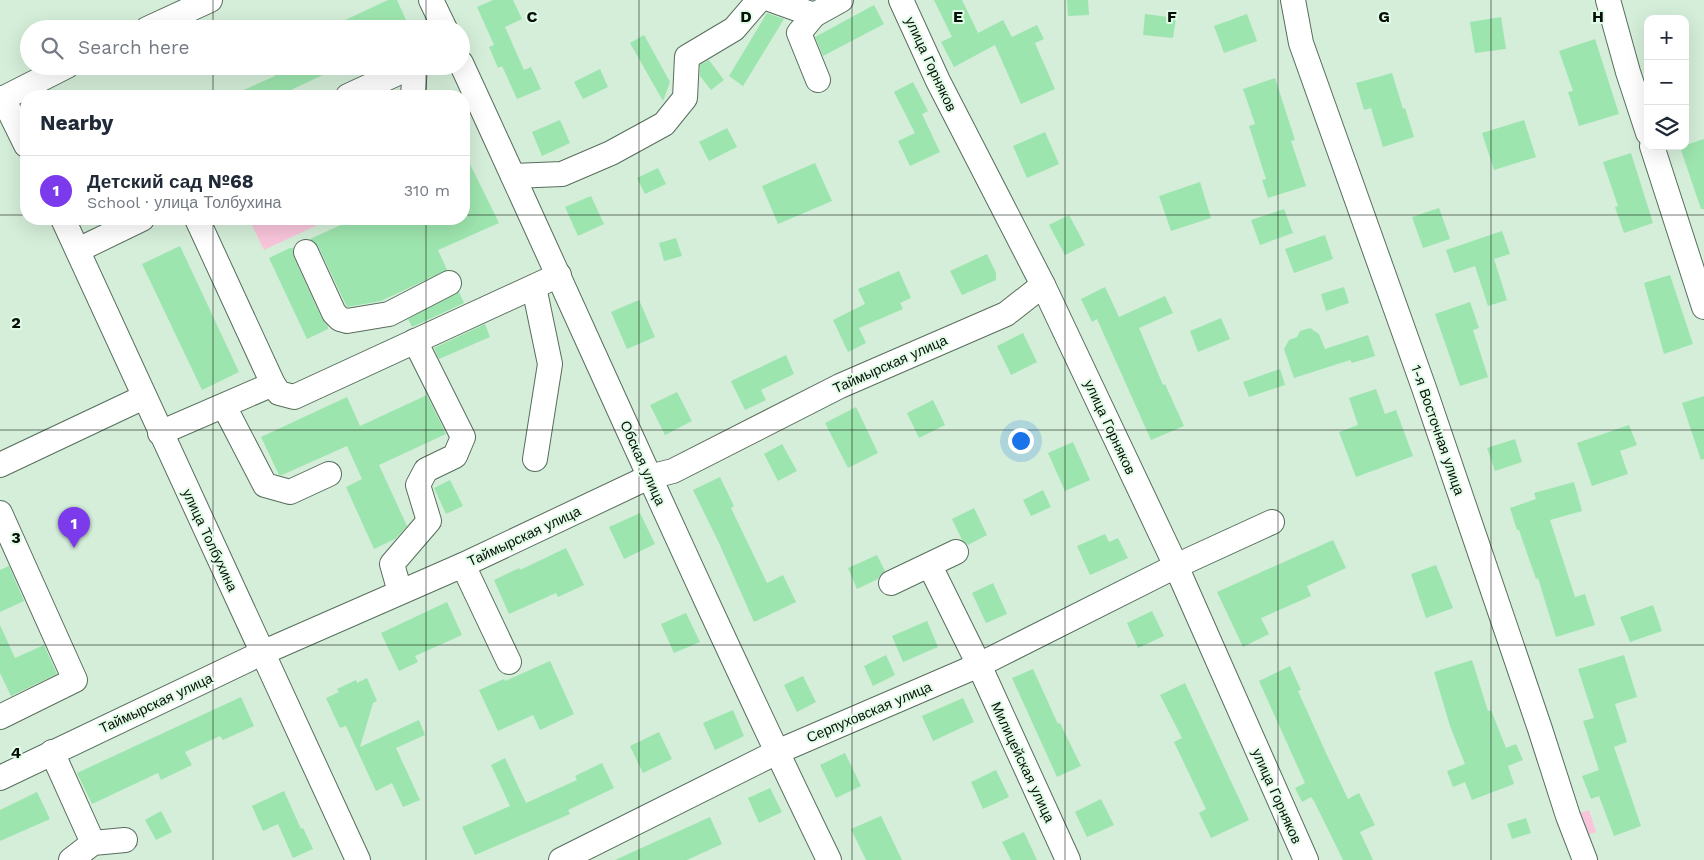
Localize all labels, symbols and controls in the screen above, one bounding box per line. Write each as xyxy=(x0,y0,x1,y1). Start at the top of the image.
text: C xyxy=(527,7,538,26)
text: D xyxy=(740,7,752,26)
text: E xyxy=(953,7,963,26)
text: F xyxy=(1167,7,1177,26)
text: G xyxy=(1378,7,1390,26)
text: H xyxy=(1592,7,1604,26)
street label: улица Горняков xyxy=(902,14,960,114)
map controls xyxy=(1644,15,1689,150)
button: + xyxy=(1644,15,1689,60)
search box xyxy=(20,20,470,75)
icon: search xyxy=(38,34,66,62)
text: Search here xyxy=(78,36,189,59)
button: − xyxy=(1644,60,1689,105)
button: layers xyxy=(1644,105,1689,150)
text: Nearby xyxy=(40,110,113,135)
text: Детский сад №68 xyxy=(87,170,254,193)
text: 1 xyxy=(53,181,59,200)
text: 310 m xyxy=(404,181,450,200)
text: School · улица Толбухина xyxy=(87,193,282,212)
text: 2 xyxy=(11,313,21,332)
street label: Таймырская улица xyxy=(831,332,950,396)
street label: 1-я Восточная улица xyxy=(1408,363,1468,497)
street label: улица Горняков xyxy=(1081,377,1139,477)
street label: Обская улица xyxy=(617,418,669,508)
your location xyxy=(1008,428,1034,454)
street label: улица Толбухина xyxy=(179,486,241,594)
street label: Таймырская улица xyxy=(465,503,583,569)
pin: 1 xyxy=(58,507,90,548)
text: 3 xyxy=(11,528,21,547)
street label: Таймырская улица xyxy=(97,670,215,736)
street label: Серпуховская улица xyxy=(804,678,934,746)
street label: Милицейская улица xyxy=(988,699,1058,825)
text: 4 xyxy=(11,743,21,762)
street label: улица Горняков xyxy=(1249,746,1305,846)

